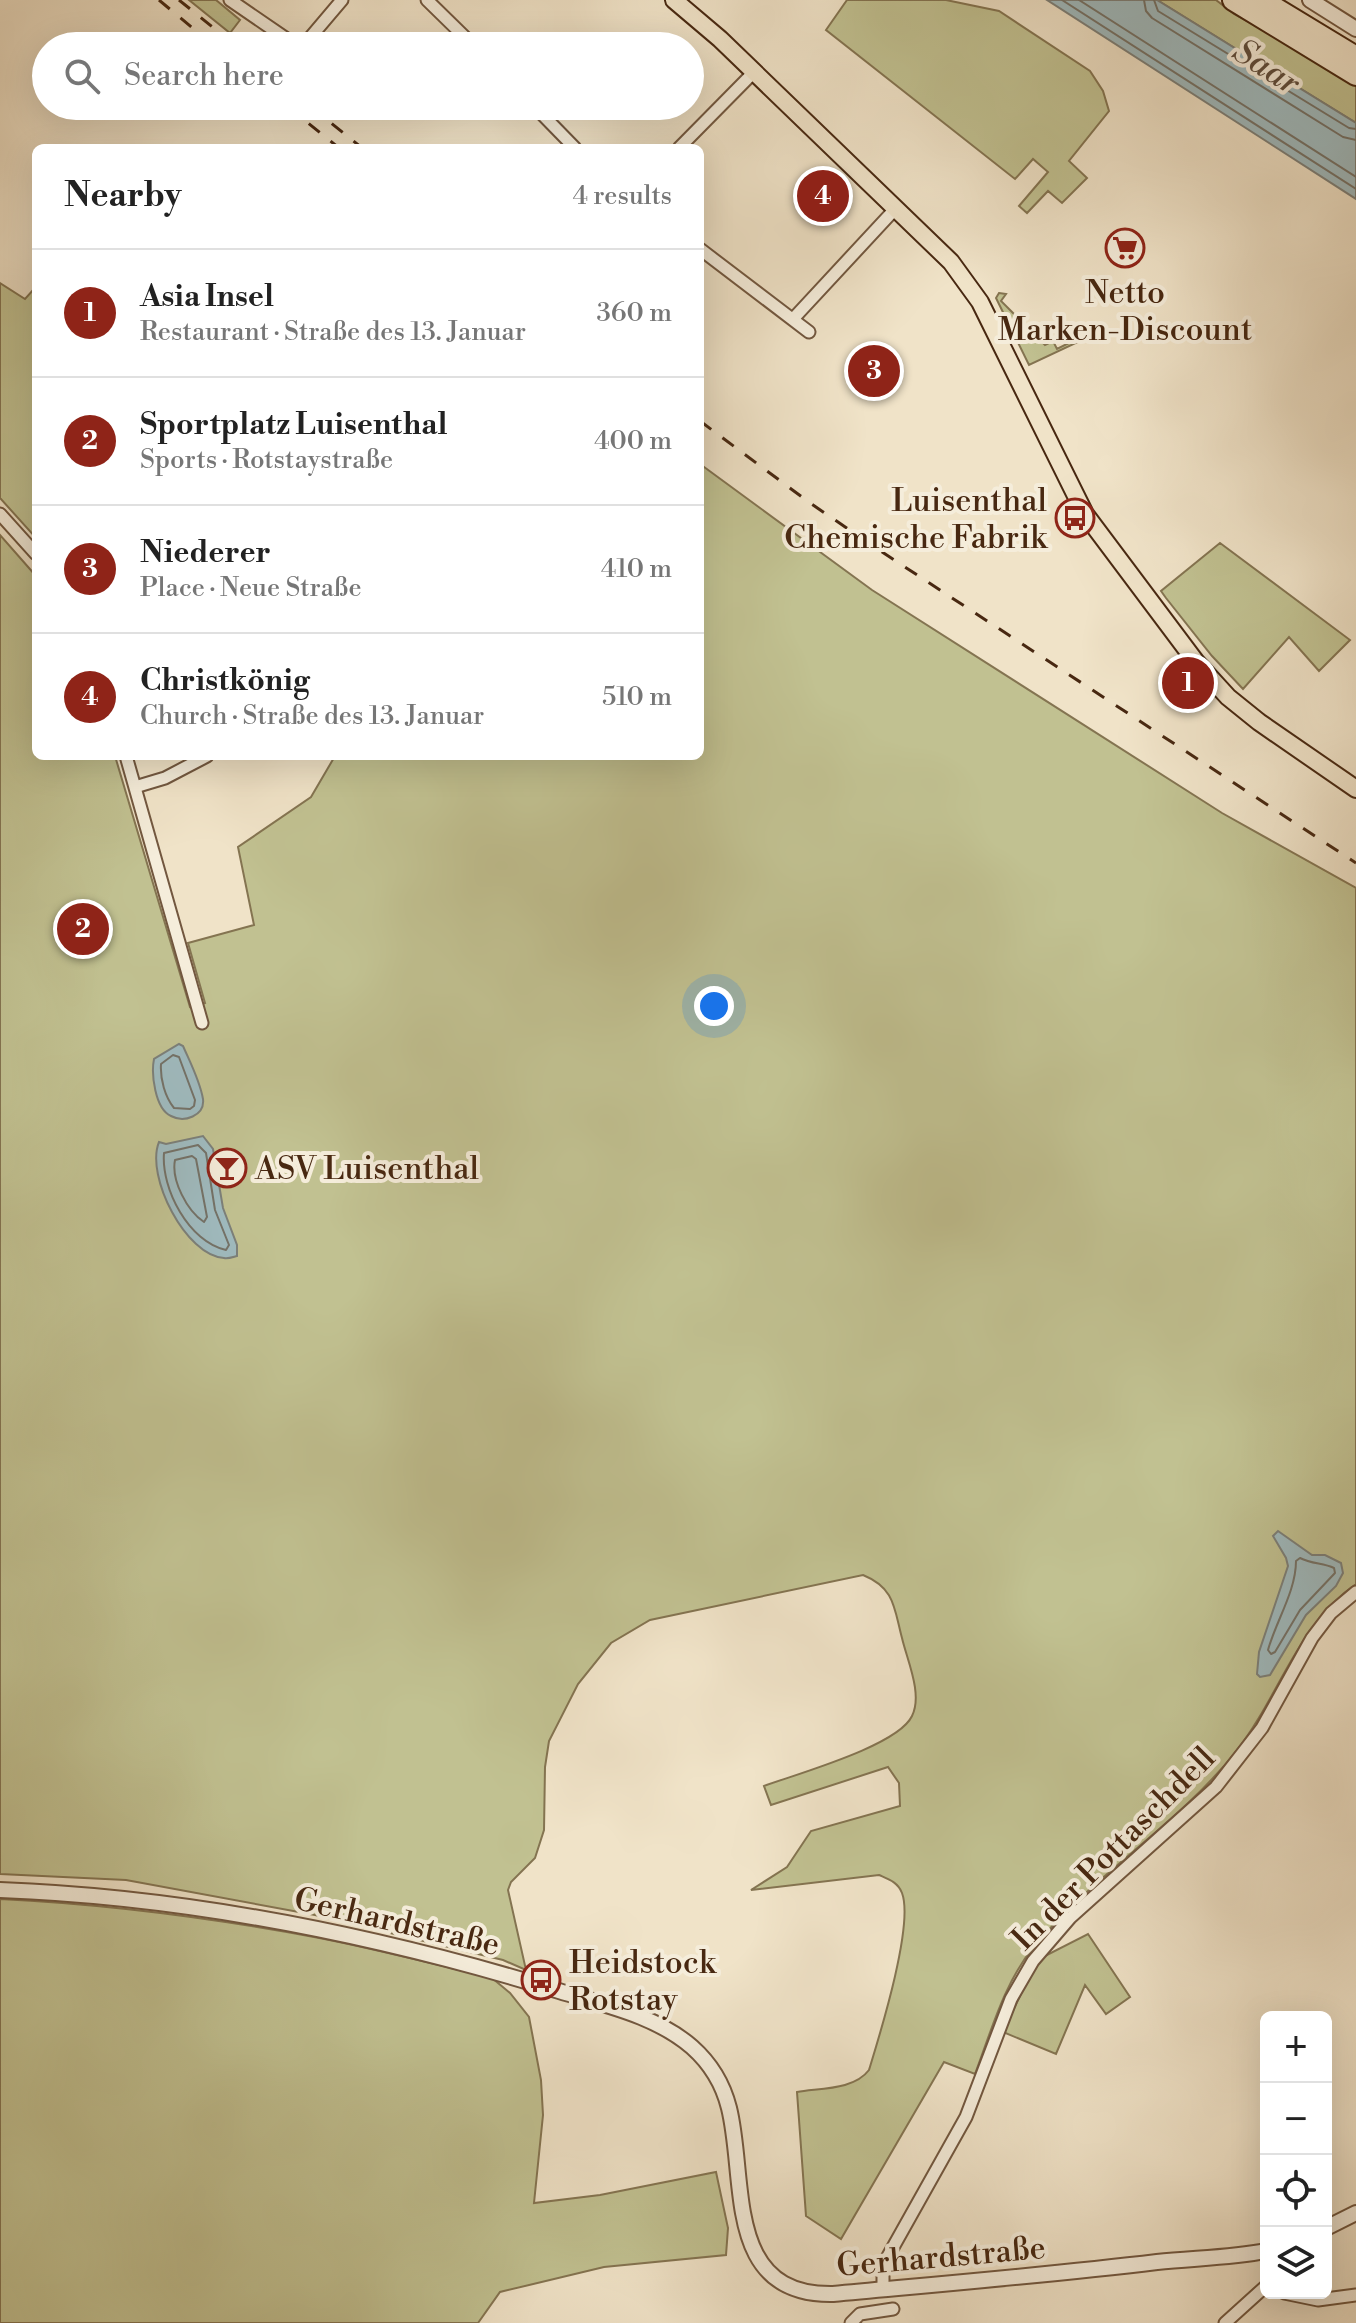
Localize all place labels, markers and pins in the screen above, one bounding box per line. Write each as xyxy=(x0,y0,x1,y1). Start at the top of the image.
pin: 4 xyxy=(797,166,849,226)
supermarket icon: Netto Marken-Discount xyxy=(1104,227,1146,269)
place label: Netto Marken-Discount xyxy=(998,273,1252,350)
pin: 3 xyxy=(848,341,900,401)
place label: Luisenthal Chemische Fabrik xyxy=(784,481,1049,558)
bus stop icon: Luisenthal Chemische Fabrik xyxy=(1054,497,1096,539)
pin: 1 xyxy=(1162,653,1214,713)
pin: 2 xyxy=(57,899,109,959)
bar icon: ASV Luisenthal xyxy=(206,1147,248,1189)
place label: ASV Luisenthal xyxy=(254,1149,480,1189)
place label: Heidstock Rotstay xyxy=(569,1943,718,2020)
bus stop icon: Heidstock Rotstay xyxy=(520,1959,562,2001)

